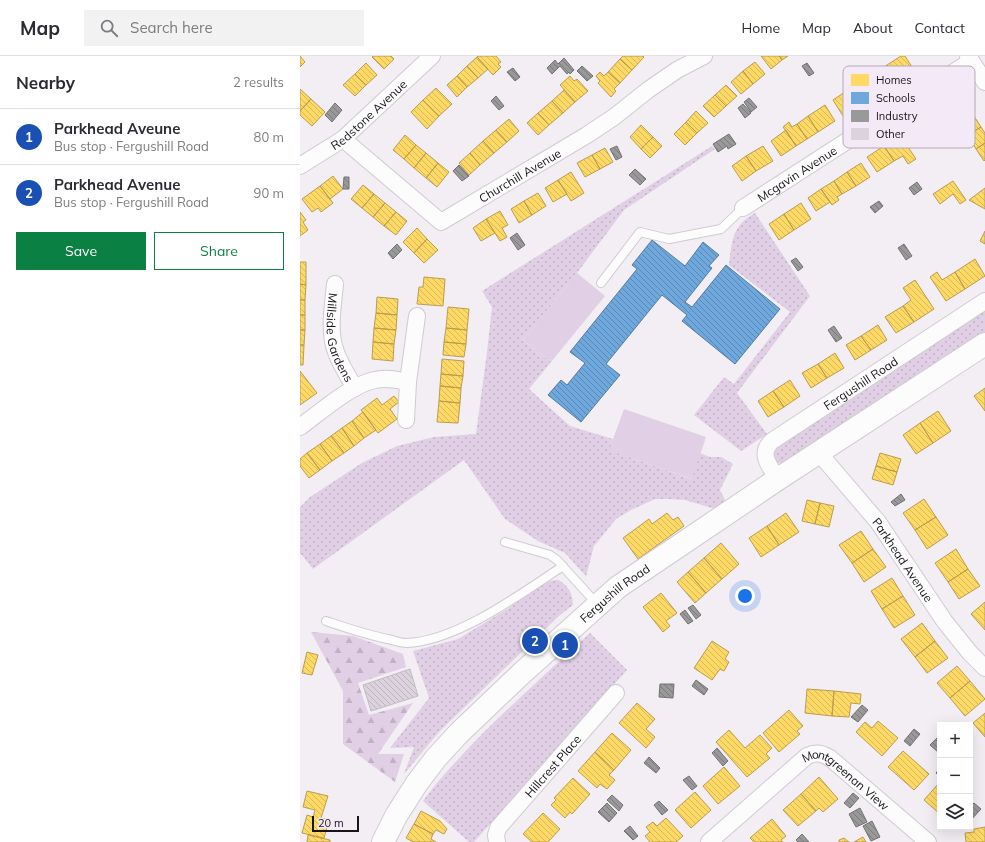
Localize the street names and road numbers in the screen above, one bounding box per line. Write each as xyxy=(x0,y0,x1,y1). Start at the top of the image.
street label: Redstone Avenue xyxy=(328,76,409,153)
street label: Mcgavin Avenue xyxy=(754,142,839,204)
street label: Churchill Avenue xyxy=(476,145,563,205)
street label: Millside Gardens xyxy=(324,292,357,384)
street label: Fergushill Road xyxy=(820,353,900,413)
street label: Parkhead Avenue xyxy=(870,514,937,605)
street label: Fergushill Road xyxy=(576,560,652,625)
street label: Hillcrest Place xyxy=(521,731,584,800)
street label: Montgreenan View xyxy=(799,746,893,814)

